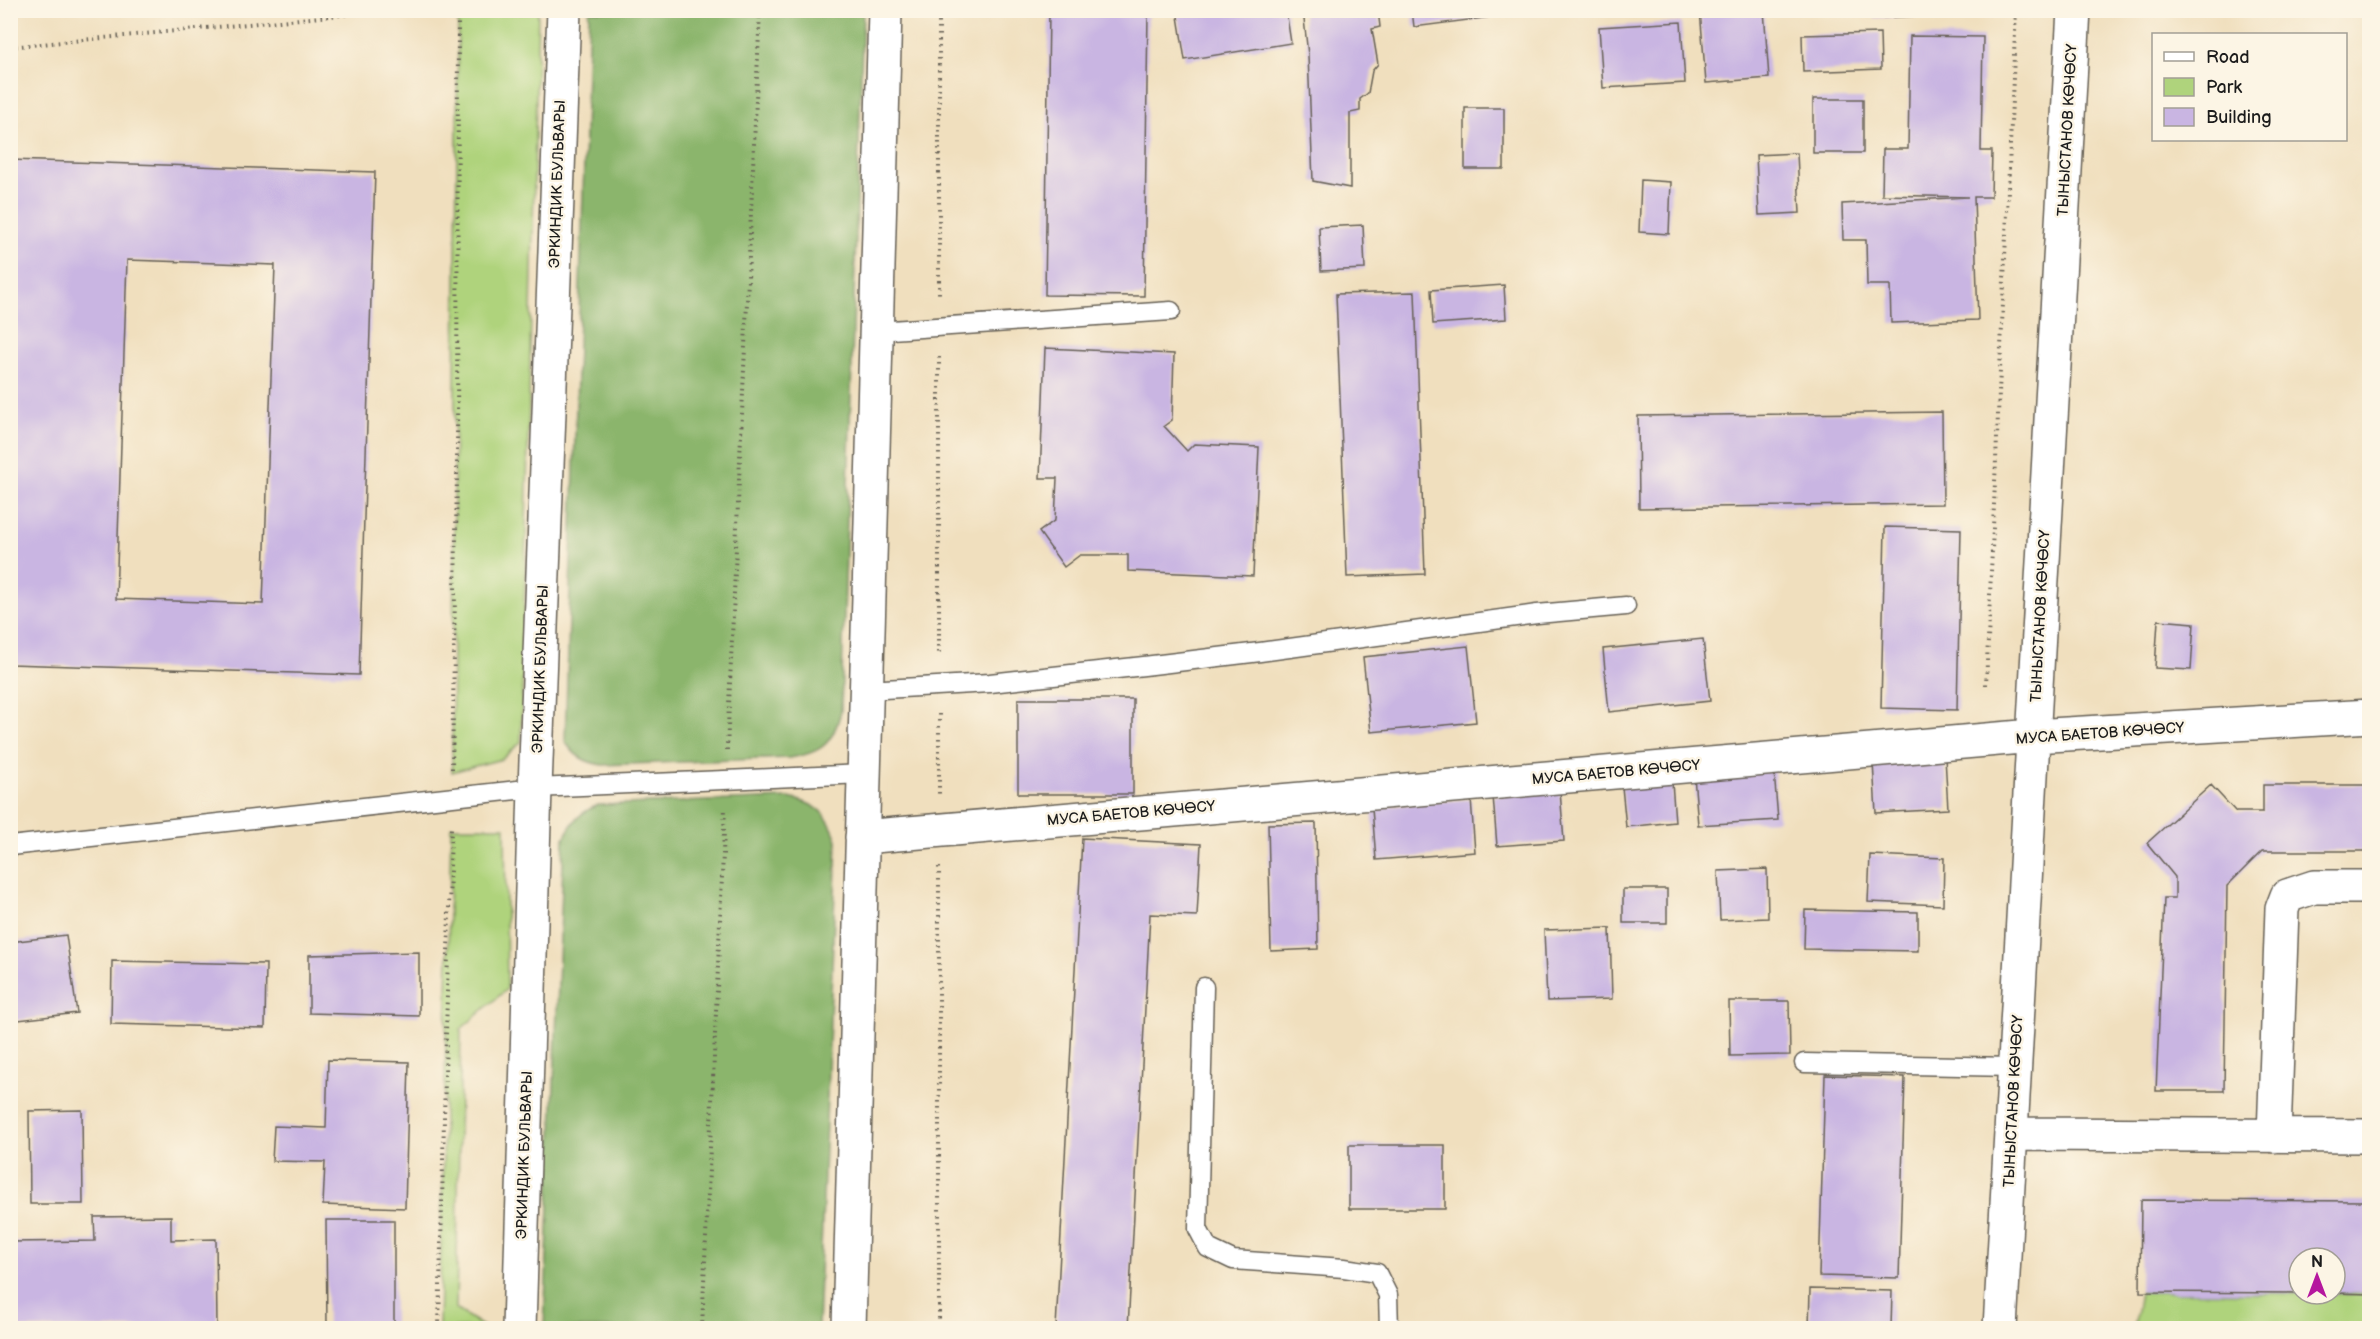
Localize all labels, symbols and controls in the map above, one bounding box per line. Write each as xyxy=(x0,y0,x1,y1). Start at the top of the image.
legend xyxy=(2152,33,2347,141)
street label: ТЫНЫСТАНОВ КӨЧӨСҮ xyxy=(2053,43,2082,217)
text: Road xyxy=(2206,47,2250,68)
text: Park xyxy=(2206,77,2242,98)
street label: ЭРКИНДИК БУЛЬВАРЫ xyxy=(545,100,570,268)
text: Building xyxy=(2206,107,2272,128)
street label: ТЫНЫСТАНОВ КӨЧӨСҮ xyxy=(2026,529,2055,703)
street label: ЭРКИНДИК БУЛЬВАРЫ xyxy=(528,585,553,753)
street label: МУСА БАЕТОВ КӨЧӨСҮ xyxy=(2015,718,2185,749)
street label: МУСА БАЕТОВ КӨЧӨСҮ xyxy=(1531,756,1701,789)
street label: МУСА БАЕТОВ КӨЧӨСҮ xyxy=(1046,797,1216,830)
street label: ТЫНЫСТАНОВ КӨЧӨСҮ xyxy=(1999,1014,2028,1188)
street label: ЭРКИНДИК БУЛЬВАРЫ xyxy=(512,1071,537,1239)
north arrow xyxy=(2287,1246,2347,1306)
text: N xyxy=(2311,1253,2323,1272)

